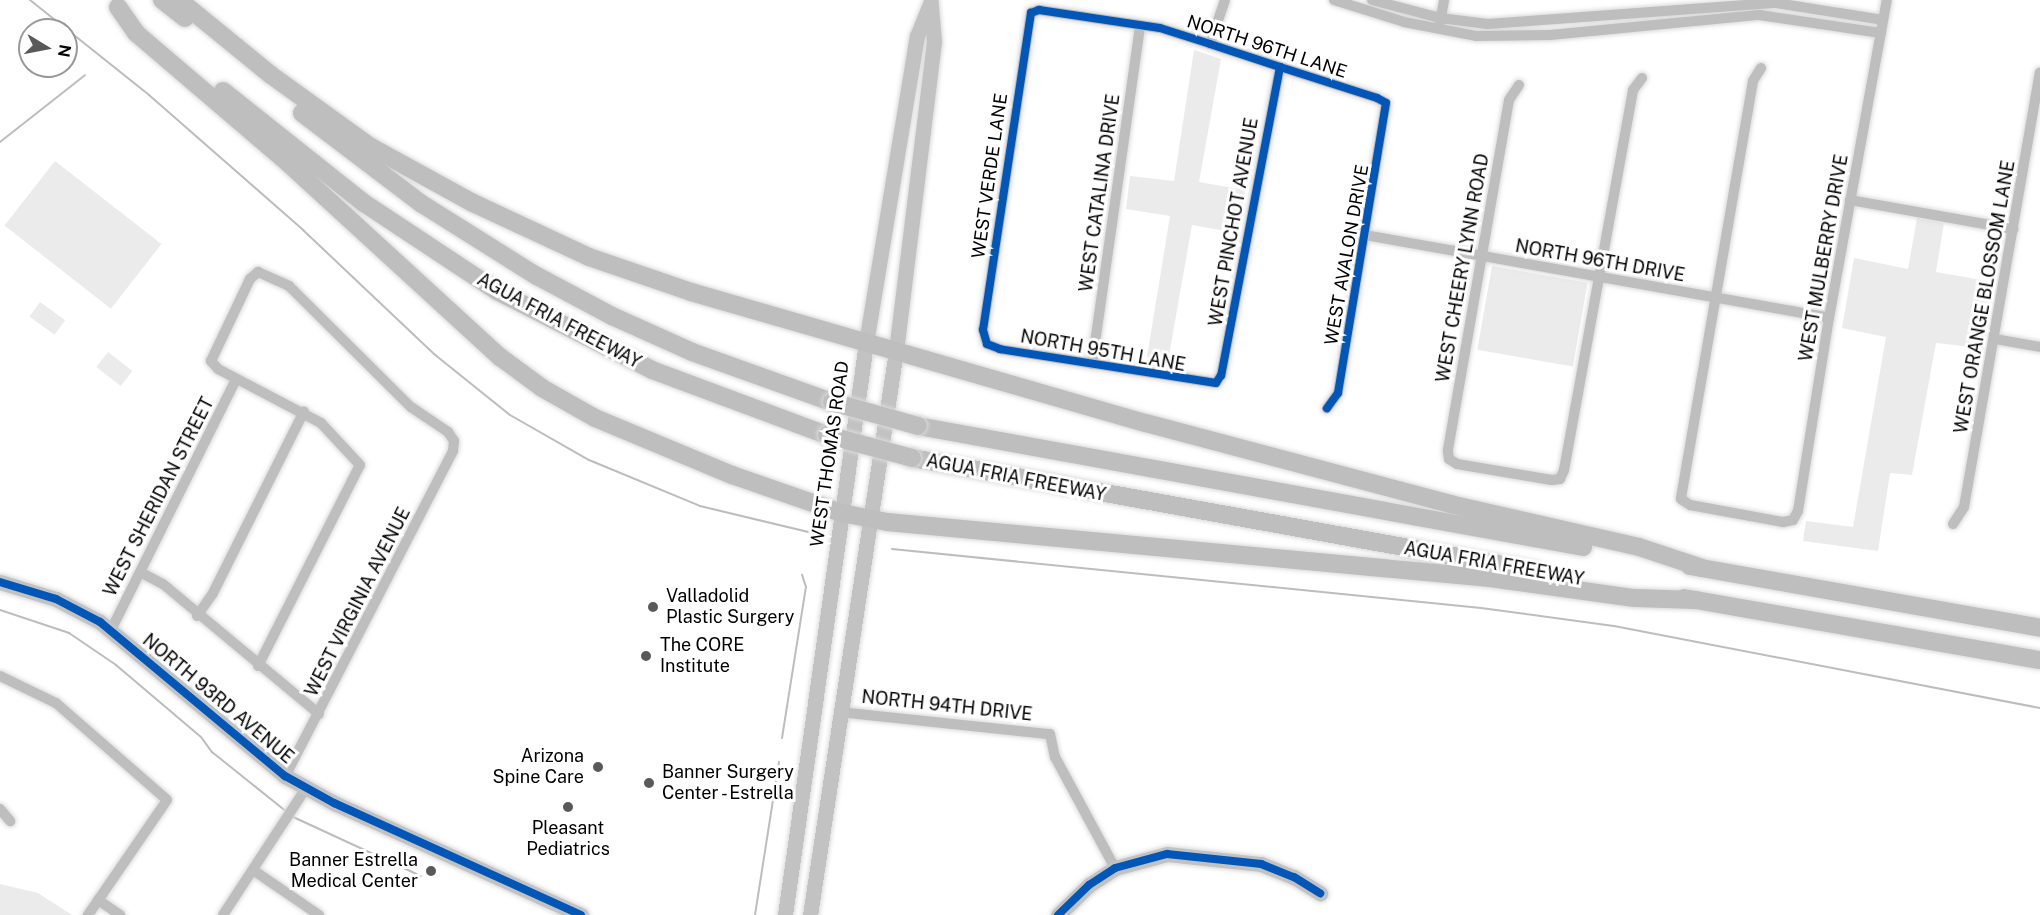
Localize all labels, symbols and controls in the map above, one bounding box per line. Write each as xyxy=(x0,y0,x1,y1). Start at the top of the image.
street label: NORTH 96TH LANE xyxy=(1184,11,1350,83)
north arrow xyxy=(18,18,78,78)
text: N xyxy=(54,43,75,59)
street label: WEST VERDE LANE xyxy=(968,92,1012,260)
street label: WEST CATALINA DRIVE xyxy=(1075,93,1125,293)
street label: WEST PINCHOT AVENUE xyxy=(1205,116,1263,328)
street label: WEST CHEERY LYNN ROAD xyxy=(1432,152,1494,384)
street label: WEST MULBERRY DRIVE xyxy=(1795,153,1853,363)
street label: WEST ORANGE BLOSSOM LANE xyxy=(1950,159,2020,435)
street label: WEST AVALON DRIVE xyxy=(1320,163,1374,347)
street label: NORTH 96TH DRIVE xyxy=(1514,235,1686,287)
street label: AGUA FRIA FREEWAY xyxy=(473,269,645,373)
street label: NORTH 95TH LANE xyxy=(1019,326,1187,376)
street label: WEST THOMAS ROAD xyxy=(806,360,854,548)
street label: WEST SHERIDAN STREET xyxy=(99,394,219,600)
street label: AGUA FRIA FREEWAY xyxy=(924,450,1108,506)
street label: WEST VIRGINIA AVENUE xyxy=(301,504,415,700)
street label: AGUA FRIA FREEWAY xyxy=(1402,538,1586,590)
place label: Valladolid Plastic Surgery xyxy=(666,586,795,628)
marker: Valladolid Plastic Surgery xyxy=(644,598,662,616)
street label: NORTH 93RD AVENUE xyxy=(138,630,298,768)
place label: The CORE Institute xyxy=(660,635,745,678)
marker: The CORE Institute xyxy=(637,647,655,665)
street label: NORTH 94TH DRIVE xyxy=(860,686,1034,726)
place label: Arizona Spine Care xyxy=(492,746,584,789)
marker: Arizona Spine Care xyxy=(589,758,607,776)
place label: Banner Surgery Center - Estrella xyxy=(662,762,799,804)
marker: Banner Surgery Center - Estrella xyxy=(640,774,658,792)
marker: Pleasant Pediatrics xyxy=(559,798,577,816)
place label: Pleasant Pediatrics xyxy=(526,818,610,860)
place label: Banner Estrella Medical Center xyxy=(289,850,418,892)
marker: Banner Estrella Medical Center xyxy=(422,862,440,880)

